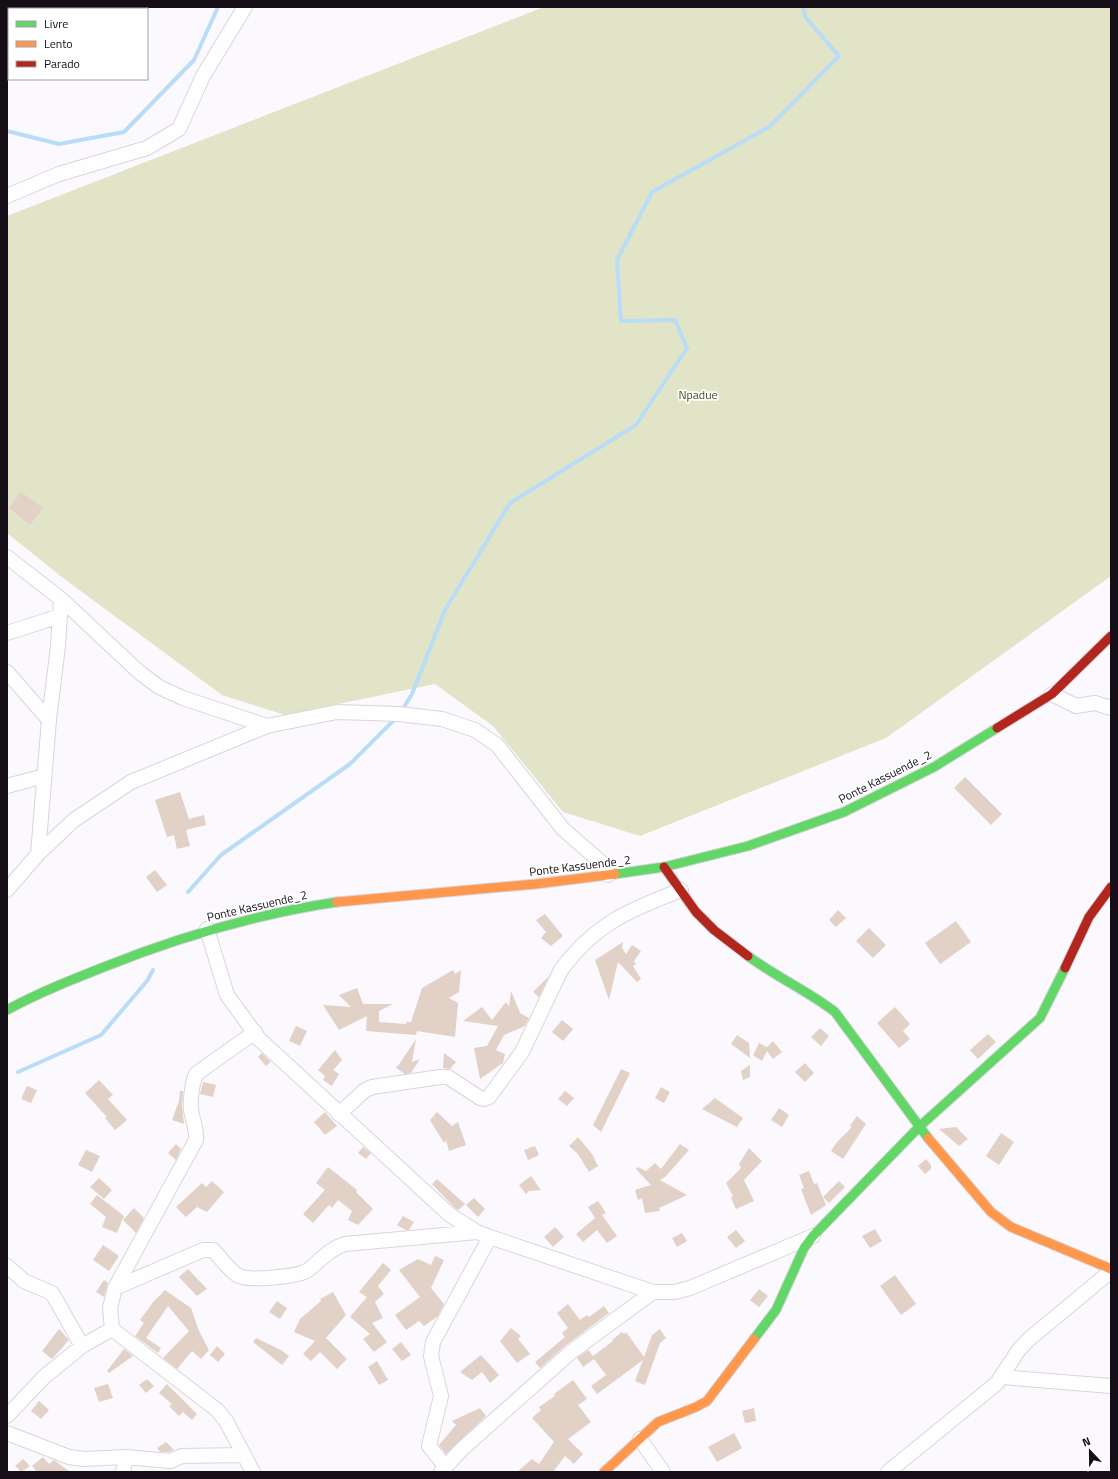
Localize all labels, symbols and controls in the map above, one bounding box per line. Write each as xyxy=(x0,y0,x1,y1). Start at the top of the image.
legend xyxy=(8,8,148,80)
text: Livre xyxy=(44,14,68,33)
text: Lento xyxy=(44,34,73,53)
text: Parado xyxy=(44,54,80,73)
park label: Npadue xyxy=(678,385,718,404)
street label: Ponte Kassuende_2 xyxy=(835,745,935,808)
street label: Ponte Kassuende_2 xyxy=(528,850,632,881)
street label: Ponte Kassuende_2 xyxy=(205,885,309,926)
north arrow xyxy=(1070,1431,1110,1471)
text: N xyxy=(1080,1433,1093,1451)

